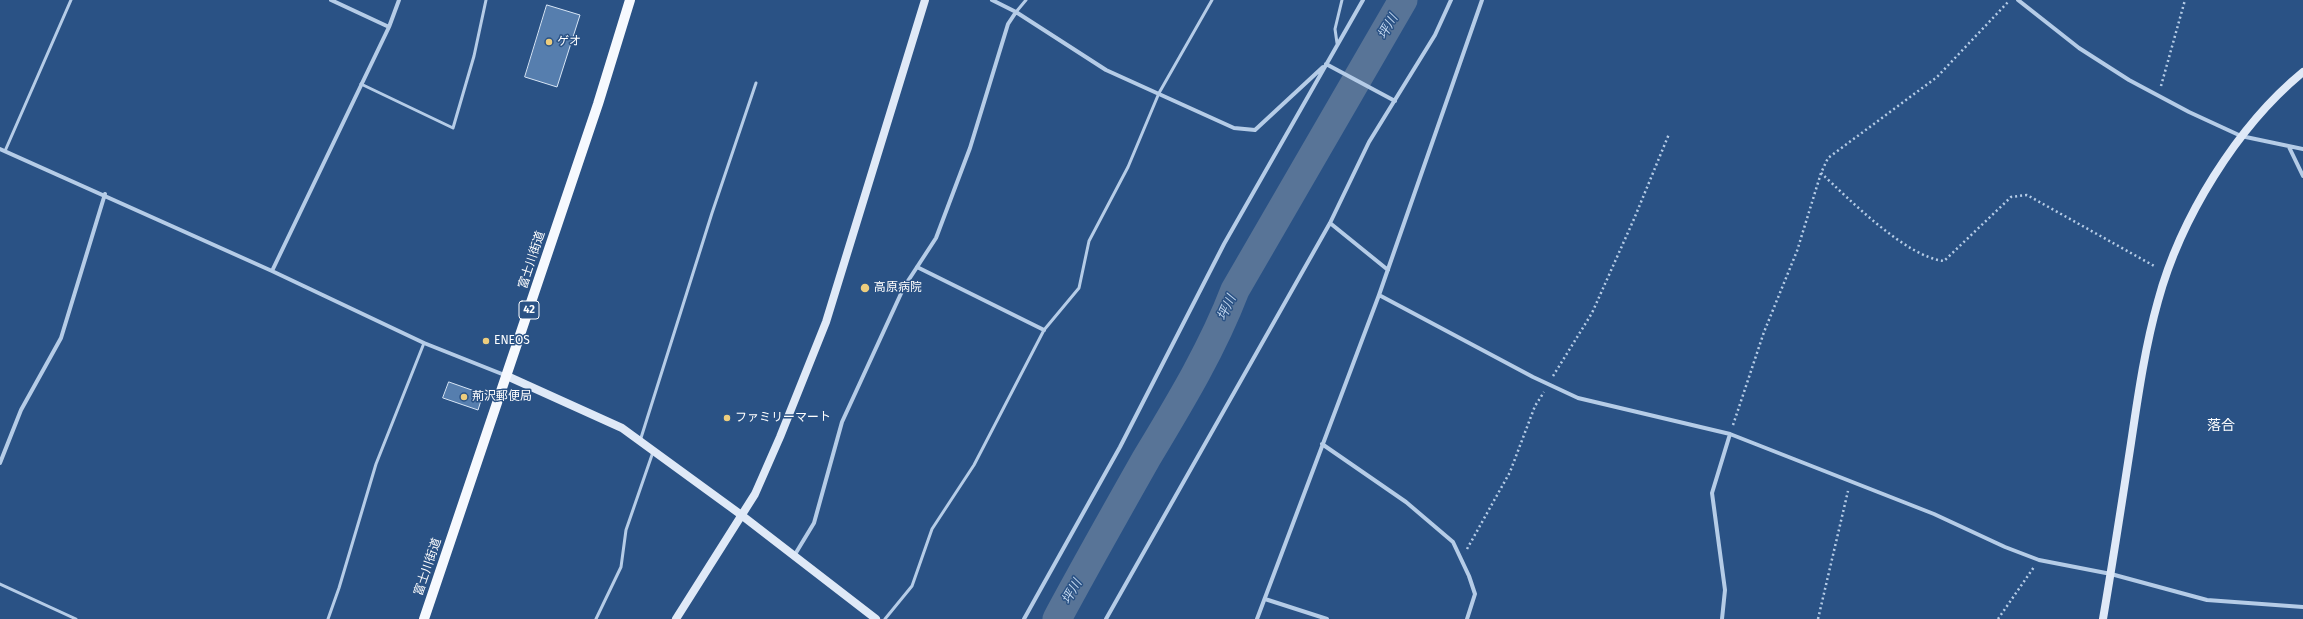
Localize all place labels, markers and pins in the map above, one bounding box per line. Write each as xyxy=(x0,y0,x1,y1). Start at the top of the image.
place label: ゲオ xyxy=(557,35,581,49)
marker: ゲオ xyxy=(544,37,554,47)
place label: 高原病院 xyxy=(874,281,922,295)
marker: 高原病院 xyxy=(859,282,871,294)
place label: ENEOS xyxy=(494,334,530,348)
marker: ENEOS xyxy=(481,336,491,346)
place label: 荊沢郵便局 xyxy=(472,390,532,404)
marker: 荊沢郵便局 xyxy=(459,392,469,402)
place label: ファミリーマート xyxy=(735,411,831,425)
marker: ファミリーマート xyxy=(722,413,732,423)

